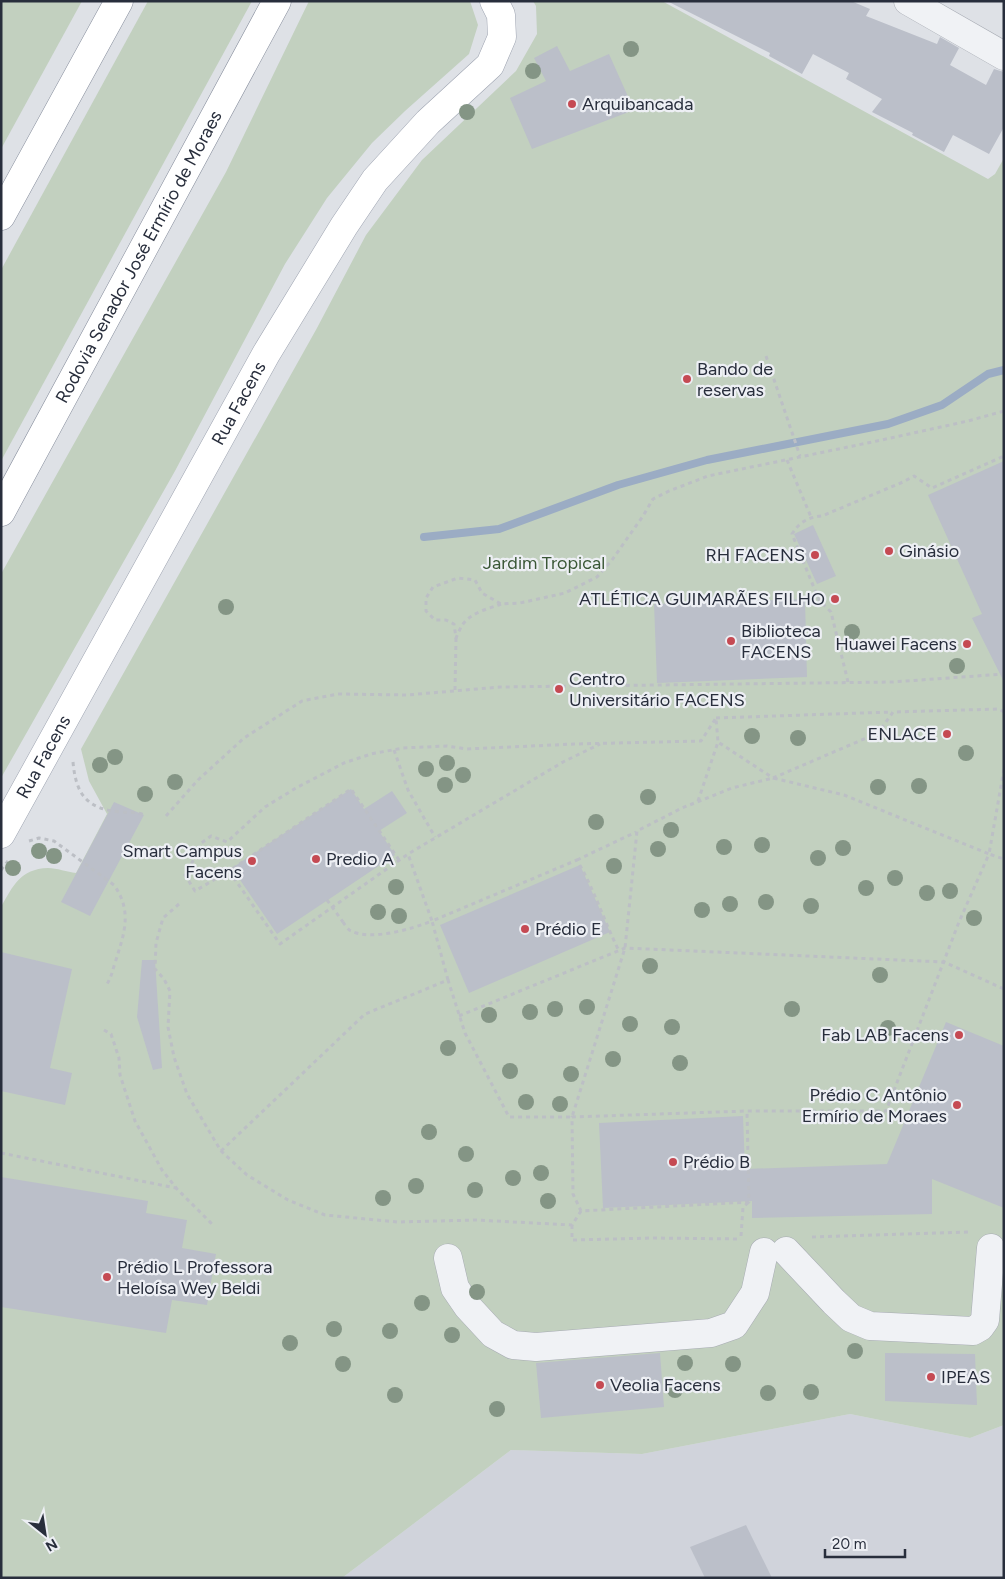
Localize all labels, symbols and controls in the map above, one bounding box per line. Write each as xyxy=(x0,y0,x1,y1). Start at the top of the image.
place label: Arquibancada xyxy=(582,93,693,115)
marker: Arquibancada xyxy=(566,98,578,110)
street label: Rodovia Senador José Ermírio de Moraes xyxy=(51,107,227,407)
street label: Rua Facens xyxy=(207,358,271,449)
place label: Bando de reservas xyxy=(697,358,773,401)
marker: Bando de reservas xyxy=(681,373,693,385)
place label: Ginásio xyxy=(899,540,959,562)
place label: RH FACENS xyxy=(706,544,805,566)
marker: Ginásio xyxy=(883,545,895,557)
marker: RH FACENS xyxy=(809,549,821,561)
park label: Jardim Tropical xyxy=(483,552,605,574)
place label: ATLÉTICA GUIMARÃES FILHO xyxy=(579,588,825,610)
marker: ATLÉTICA GUIMARÃES FILHO xyxy=(829,593,841,605)
place label: Biblioteca FACENS xyxy=(741,620,821,663)
place label: Huawei Facens xyxy=(835,633,957,655)
marker: Biblioteca FACENS xyxy=(725,635,737,647)
marker: Huawei Facens xyxy=(961,638,973,650)
place label: Centro Universitário FACENS xyxy=(569,668,745,711)
marker: Centro Universitário FACENS xyxy=(553,683,565,695)
street label: Rua Facens xyxy=(12,711,75,802)
place label: ENLACE xyxy=(868,723,937,745)
marker: ENLACE xyxy=(941,728,953,740)
place label: Smart Campus Facens xyxy=(123,840,242,883)
place label: Predio A xyxy=(326,848,394,870)
marker: Predio A xyxy=(310,853,322,865)
marker: Smart Campus Facens xyxy=(246,855,258,867)
place label: Prédio E xyxy=(535,918,602,940)
marker: Prédio E xyxy=(519,923,531,935)
place label: Fab LAB Facens xyxy=(821,1024,949,1046)
marker: Fab LAB Facens xyxy=(953,1029,965,1041)
place label: Prédio C Antônio Ermírio de Moraes xyxy=(802,1084,947,1127)
marker: Prédio C Antônio Ermírio de Moraes xyxy=(951,1099,963,1111)
place label: Prédio B xyxy=(683,1151,750,1173)
marker: Prédio B xyxy=(667,1156,679,1168)
place label: Prédio L Professora Heloísa Wey Beldi xyxy=(117,1256,272,1299)
marker: Prédio L Professora Heloísa Wey Beldi xyxy=(101,1271,113,1283)
place label: IPEAS xyxy=(941,1366,990,1388)
marker: IPEAS xyxy=(925,1371,937,1383)
place label: Veolia Facens xyxy=(610,1374,721,1396)
marker: Veolia Facens xyxy=(594,1379,606,1391)
north arrow xyxy=(20,1509,70,1559)
scale bar xyxy=(825,1526,905,1558)
text: N xyxy=(42,1535,60,1555)
text: 20 m xyxy=(832,1535,866,1553)

